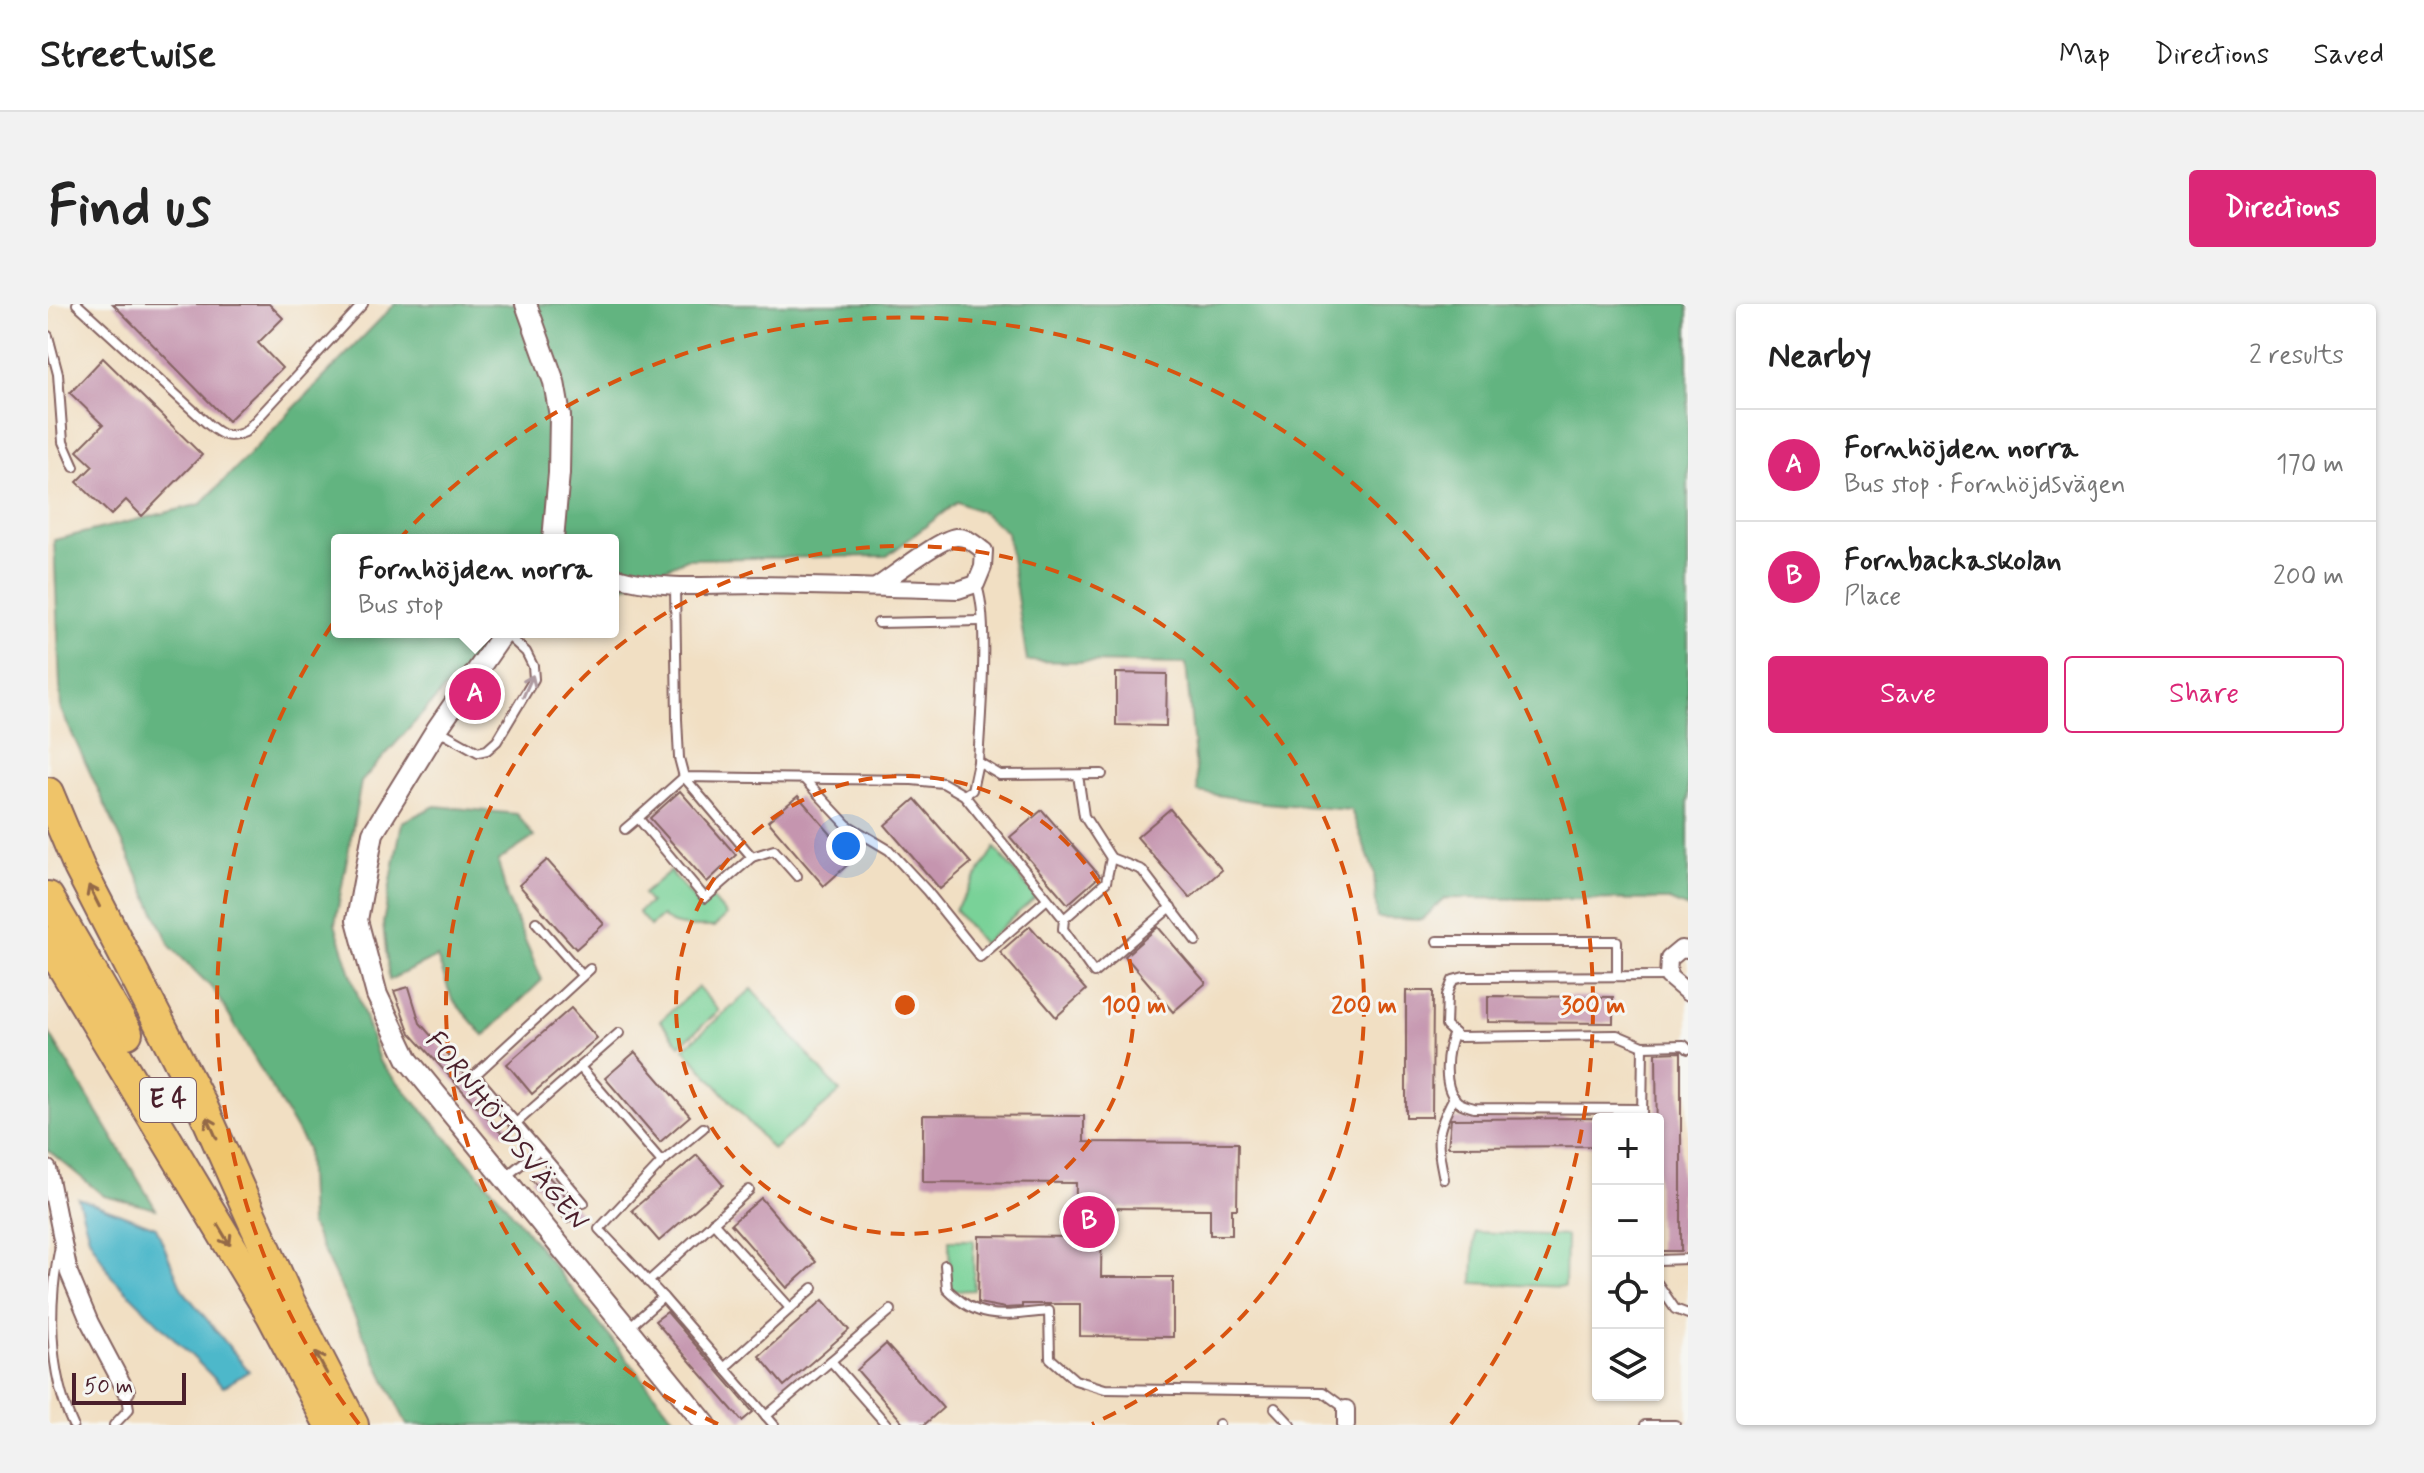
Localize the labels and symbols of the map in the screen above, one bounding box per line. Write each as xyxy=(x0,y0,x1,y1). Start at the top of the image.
pin: A xyxy=(449,664,501,724)
one-way arrow xyxy=(522,674,537,699)
your location xyxy=(826,826,866,866)
one-way arrow xyxy=(86,885,102,909)
centre of rings xyxy=(891,991,919,1019)
text: 100 m xyxy=(1102,991,1166,1022)
text: 200 m xyxy=(1331,991,1397,1022)
text: 300 m xyxy=(1561,991,1625,1022)
street label: FORNHÖJDSVÄGEN xyxy=(416,1024,596,1240)
road number: E 4 xyxy=(140,1078,196,1122)
one-way arrow xyxy=(204,1116,219,1140)
pin: B xyxy=(1063,1192,1115,1252)
one-way arrow xyxy=(217,1223,233,1246)
one-way arrow xyxy=(313,1352,329,1376)
scale bar xyxy=(72,1369,186,1405)

